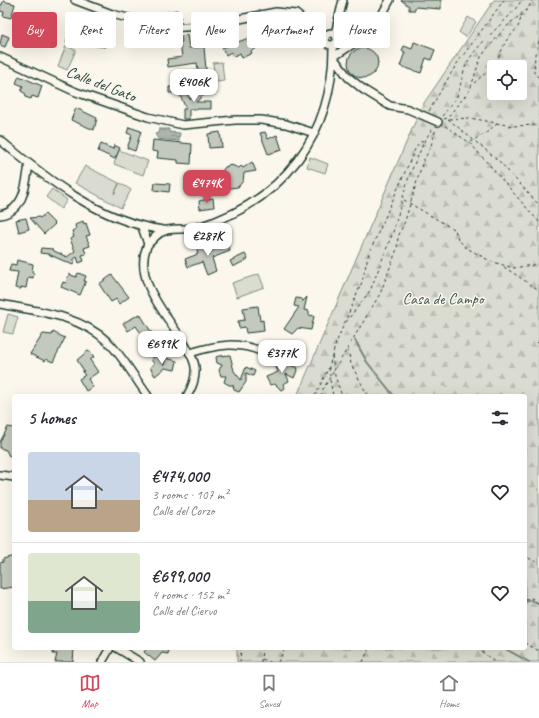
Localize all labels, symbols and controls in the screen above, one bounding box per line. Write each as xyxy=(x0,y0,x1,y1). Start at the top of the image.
chip: Buy xyxy=(12,12,57,48)
chip: Rent xyxy=(65,12,116,48)
chip: Filters xyxy=(124,12,183,48)
chip: New xyxy=(191,12,239,48)
chip: Apartment xyxy=(247,12,326,48)
chip: House xyxy=(334,12,390,48)
map controls xyxy=(487,60,527,100)
button: locate xyxy=(487,60,527,100)
street label: Calle del Gato xyxy=(63,62,141,107)
pin: €406K xyxy=(166,69,222,103)
text: €406K xyxy=(179,74,209,90)
pin: €474K xyxy=(179,170,235,204)
text: €474K xyxy=(192,175,222,191)
pin: €287K xyxy=(180,223,236,257)
text: €287K xyxy=(193,228,223,244)
park label: Casa de Campo xyxy=(403,289,486,309)
pin: €699K xyxy=(134,331,190,365)
text: €699K xyxy=(147,336,177,352)
pin: €377K xyxy=(254,340,310,374)
text: €377K xyxy=(267,345,297,361)
icon: filters xyxy=(489,407,511,429)
text: 5 homes xyxy=(28,408,76,429)
text: €474,000 xyxy=(152,466,209,487)
icon: home xyxy=(60,468,108,516)
icon: heart xyxy=(489,481,511,503)
text: 3 rooms · 107 m² xyxy=(152,487,228,503)
text: Calle del Corzo xyxy=(152,503,214,519)
text: €699,000 xyxy=(152,566,209,587)
icon: home xyxy=(60,569,108,617)
icon: heart xyxy=(489,582,511,604)
text: 4 rooms · 152 m² xyxy=(152,587,228,603)
text: Calle del Ciervo xyxy=(152,603,217,619)
tab: Map xyxy=(79,672,101,710)
tab: Saved xyxy=(258,672,280,710)
tab: Home xyxy=(438,672,460,710)

